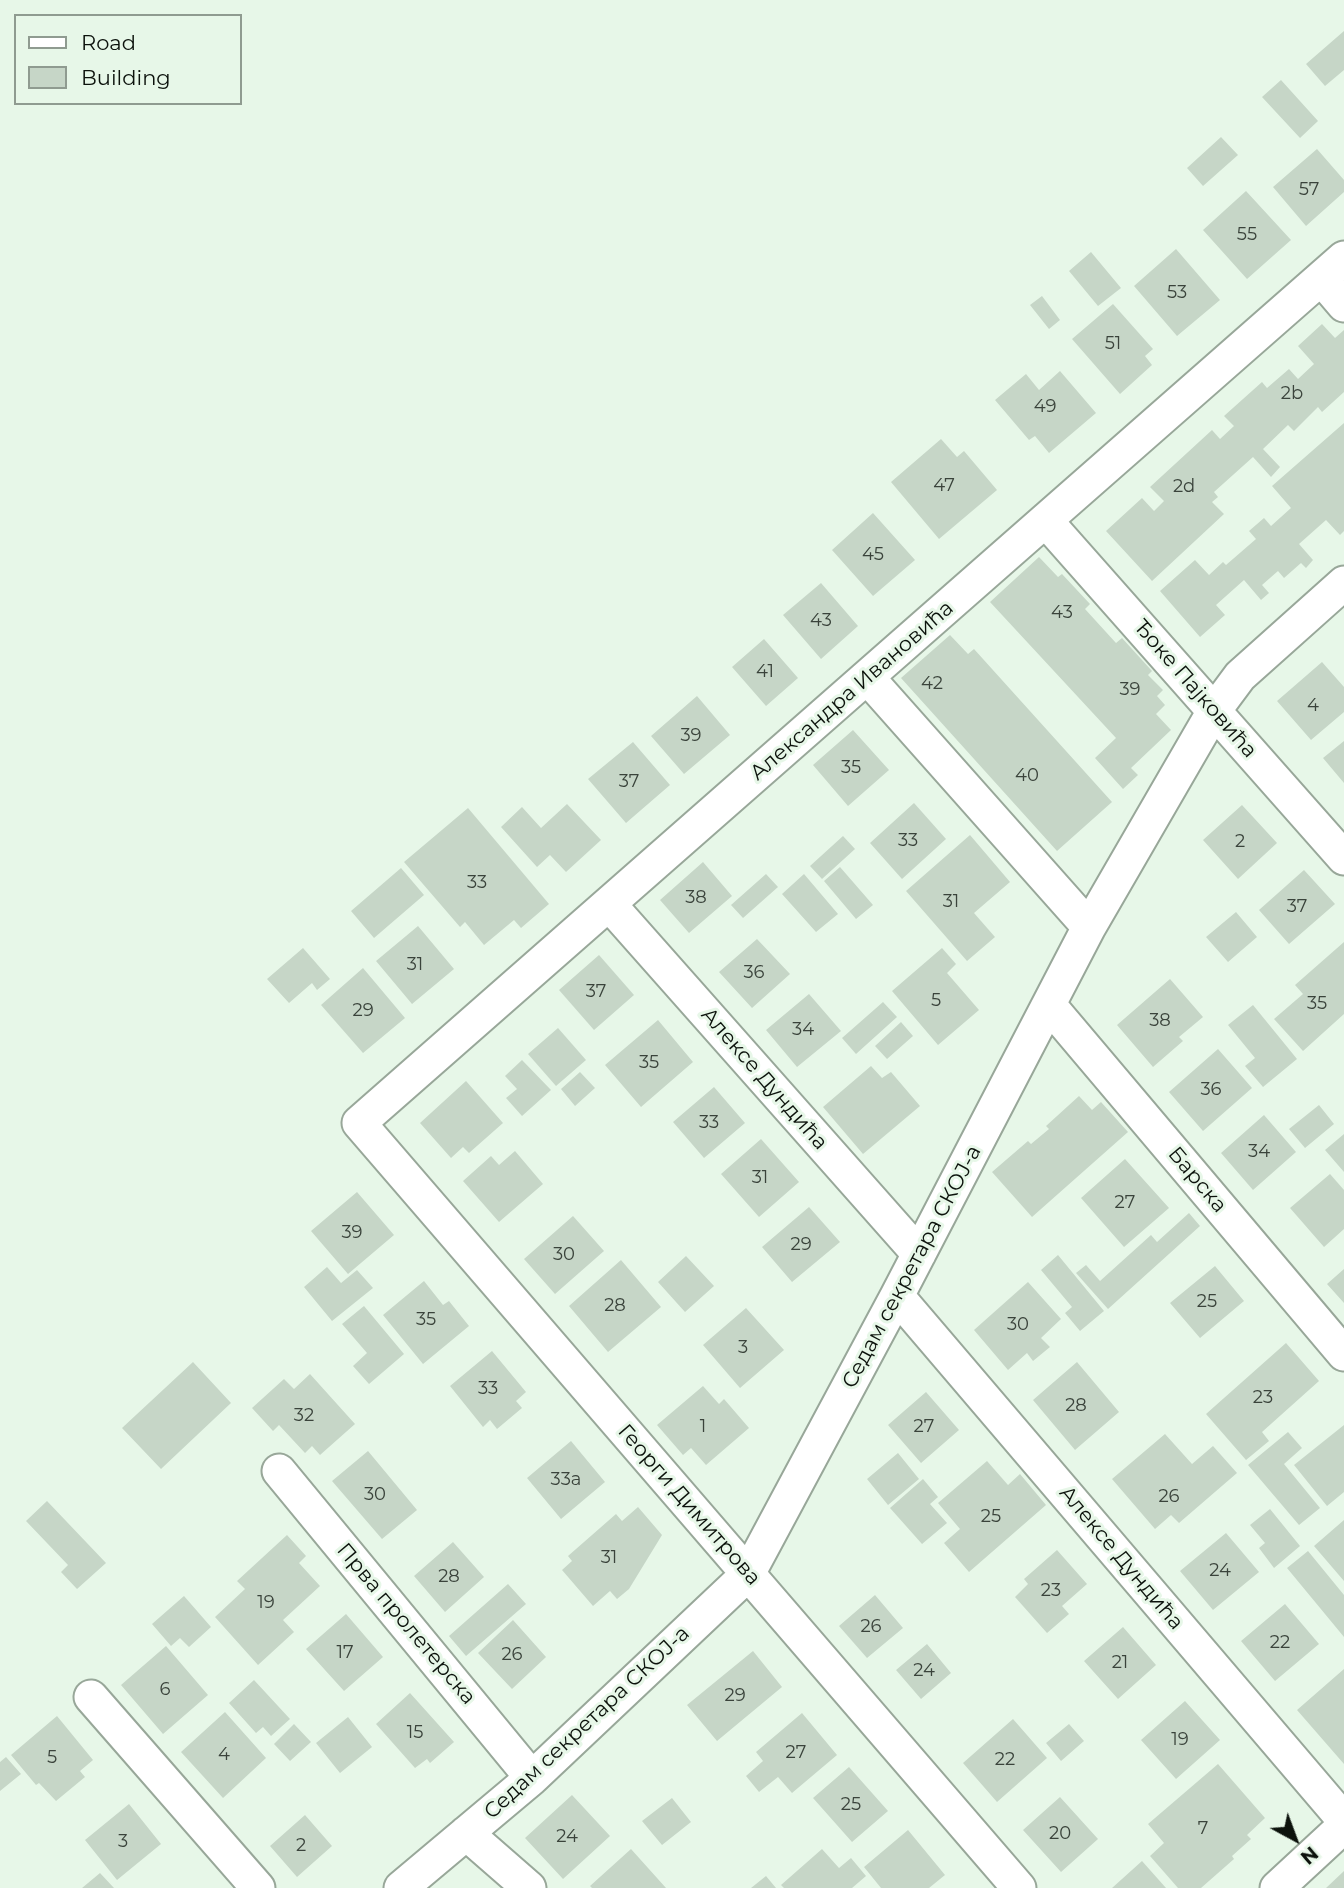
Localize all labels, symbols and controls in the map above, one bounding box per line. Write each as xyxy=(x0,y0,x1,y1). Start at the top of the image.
legend xyxy=(14,14,242,105)
text: Road xyxy=(81,30,136,55)
text: Building xyxy=(81,65,171,90)
house number: 57 xyxy=(1299,179,1319,201)
house number: 55 xyxy=(1237,224,1257,246)
house number: 53 xyxy=(1167,282,1187,304)
house number: 51 xyxy=(1105,333,1121,355)
house number: 2b xyxy=(1281,383,1303,405)
house number: 49 xyxy=(1034,396,1056,418)
house number: 47 xyxy=(933,475,955,497)
house number: 2d xyxy=(1173,476,1195,498)
house number: 45 xyxy=(862,544,884,566)
street label: Александра Ивановића xyxy=(745,596,959,786)
house number: 43 xyxy=(1051,602,1073,624)
house number: 43 xyxy=(810,610,832,632)
street label: Ђоке Пајковића xyxy=(1128,615,1262,763)
house number: 41 xyxy=(756,661,774,683)
house number: 42 xyxy=(921,673,943,695)
house number: 39 xyxy=(1119,679,1141,701)
house number: 4 xyxy=(1307,695,1319,717)
house number: 39 xyxy=(680,725,702,747)
house number: 35 xyxy=(841,757,861,779)
house number: 40 xyxy=(1015,765,1039,787)
house number: 37 xyxy=(619,771,639,793)
house number: 33 xyxy=(898,830,918,852)
house number: 2 xyxy=(1235,831,1245,853)
house number: 33 xyxy=(467,872,487,894)
house number: 38 xyxy=(685,887,707,909)
house number: 31 xyxy=(943,891,959,913)
house number: 37 xyxy=(1287,896,1307,918)
house number: 31 xyxy=(407,954,423,976)
house number: 36 xyxy=(743,962,765,984)
house number: 37 xyxy=(586,981,606,1003)
house number: 5 xyxy=(931,990,941,1012)
house number: 35 xyxy=(1307,993,1327,1015)
house number: 29 xyxy=(352,1000,374,1022)
street label: Алексе Дундића xyxy=(695,1003,833,1155)
house number: 38 xyxy=(1149,1010,1171,1032)
house number: 34 xyxy=(792,1019,814,1041)
house number: 35 xyxy=(639,1052,659,1074)
house number: 36 xyxy=(1200,1079,1222,1101)
house number: 33 xyxy=(699,1112,719,1134)
street label: Седам секретара СКОЈ-а xyxy=(837,1141,987,1393)
house number: 34 xyxy=(1248,1141,1270,1163)
street label: Барска xyxy=(1162,1142,1232,1218)
house number: 31 xyxy=(752,1167,768,1189)
house number: 27 xyxy=(1115,1192,1135,1214)
house number: 39 xyxy=(341,1222,363,1244)
house number: 29 xyxy=(790,1234,812,1256)
house number: 30 xyxy=(553,1244,575,1266)
house number: 25 xyxy=(1197,1291,1217,1313)
house number: 28 xyxy=(604,1295,626,1317)
house number: 35 xyxy=(416,1309,436,1331)
house number: 30 xyxy=(1007,1314,1029,1336)
house number: 3 xyxy=(738,1337,748,1359)
house number: 33 xyxy=(478,1378,498,1400)
house number: 23 xyxy=(1253,1387,1273,1409)
house number: 28 xyxy=(1065,1395,1087,1417)
house number: 32 xyxy=(294,1405,314,1427)
house number: 1 xyxy=(700,1416,706,1438)
house number: 27 xyxy=(914,1416,934,1438)
street label: Георги Димитрова xyxy=(612,1419,766,1591)
house number: 33a xyxy=(551,1469,581,1491)
street label: Алексе Дундића xyxy=(1053,1481,1189,1635)
house number: 30 xyxy=(364,1484,386,1506)
house number: 26 xyxy=(1158,1486,1180,1508)
house number: 25 xyxy=(981,1506,1001,1528)
street label: Прва пролетерска xyxy=(331,1538,481,1710)
house number: 31 xyxy=(601,1547,617,1569)
house number: 24 xyxy=(1209,1560,1231,1582)
house number: 28 xyxy=(438,1566,460,1588)
house number: 23 xyxy=(1041,1580,1061,1602)
house number: 19 xyxy=(257,1592,275,1614)
house number: 26 xyxy=(860,1616,882,1638)
street label: Седам секретара СКОЈ-а xyxy=(479,1621,695,1825)
house number: 22 xyxy=(1270,1632,1290,1654)
house number: 17 xyxy=(336,1642,354,1664)
house number: 26 xyxy=(501,1644,523,1666)
house number: 21 xyxy=(1112,1652,1128,1674)
house number: 24 xyxy=(913,1660,935,1682)
house number: 6 xyxy=(160,1679,170,1701)
house number: 29 xyxy=(724,1685,746,1707)
house number: 15 xyxy=(407,1722,423,1744)
house number: 19 xyxy=(1171,1729,1189,1751)
house number: 27 xyxy=(786,1742,806,1764)
house number: 4 xyxy=(218,1744,230,1766)
house number: 5 xyxy=(47,1747,57,1769)
house number: 22 xyxy=(995,1749,1015,1771)
house number: 25 xyxy=(841,1794,861,1816)
north arrow xyxy=(1260,1804,1330,1874)
house number: 7 xyxy=(1198,1818,1208,1840)
house number: 20 xyxy=(1049,1823,1071,1845)
house number: 24 xyxy=(556,1826,578,1848)
house number: 3 xyxy=(118,1831,128,1853)
house number: 2 xyxy=(296,1835,306,1857)
text: N xyxy=(1296,1842,1322,1869)

